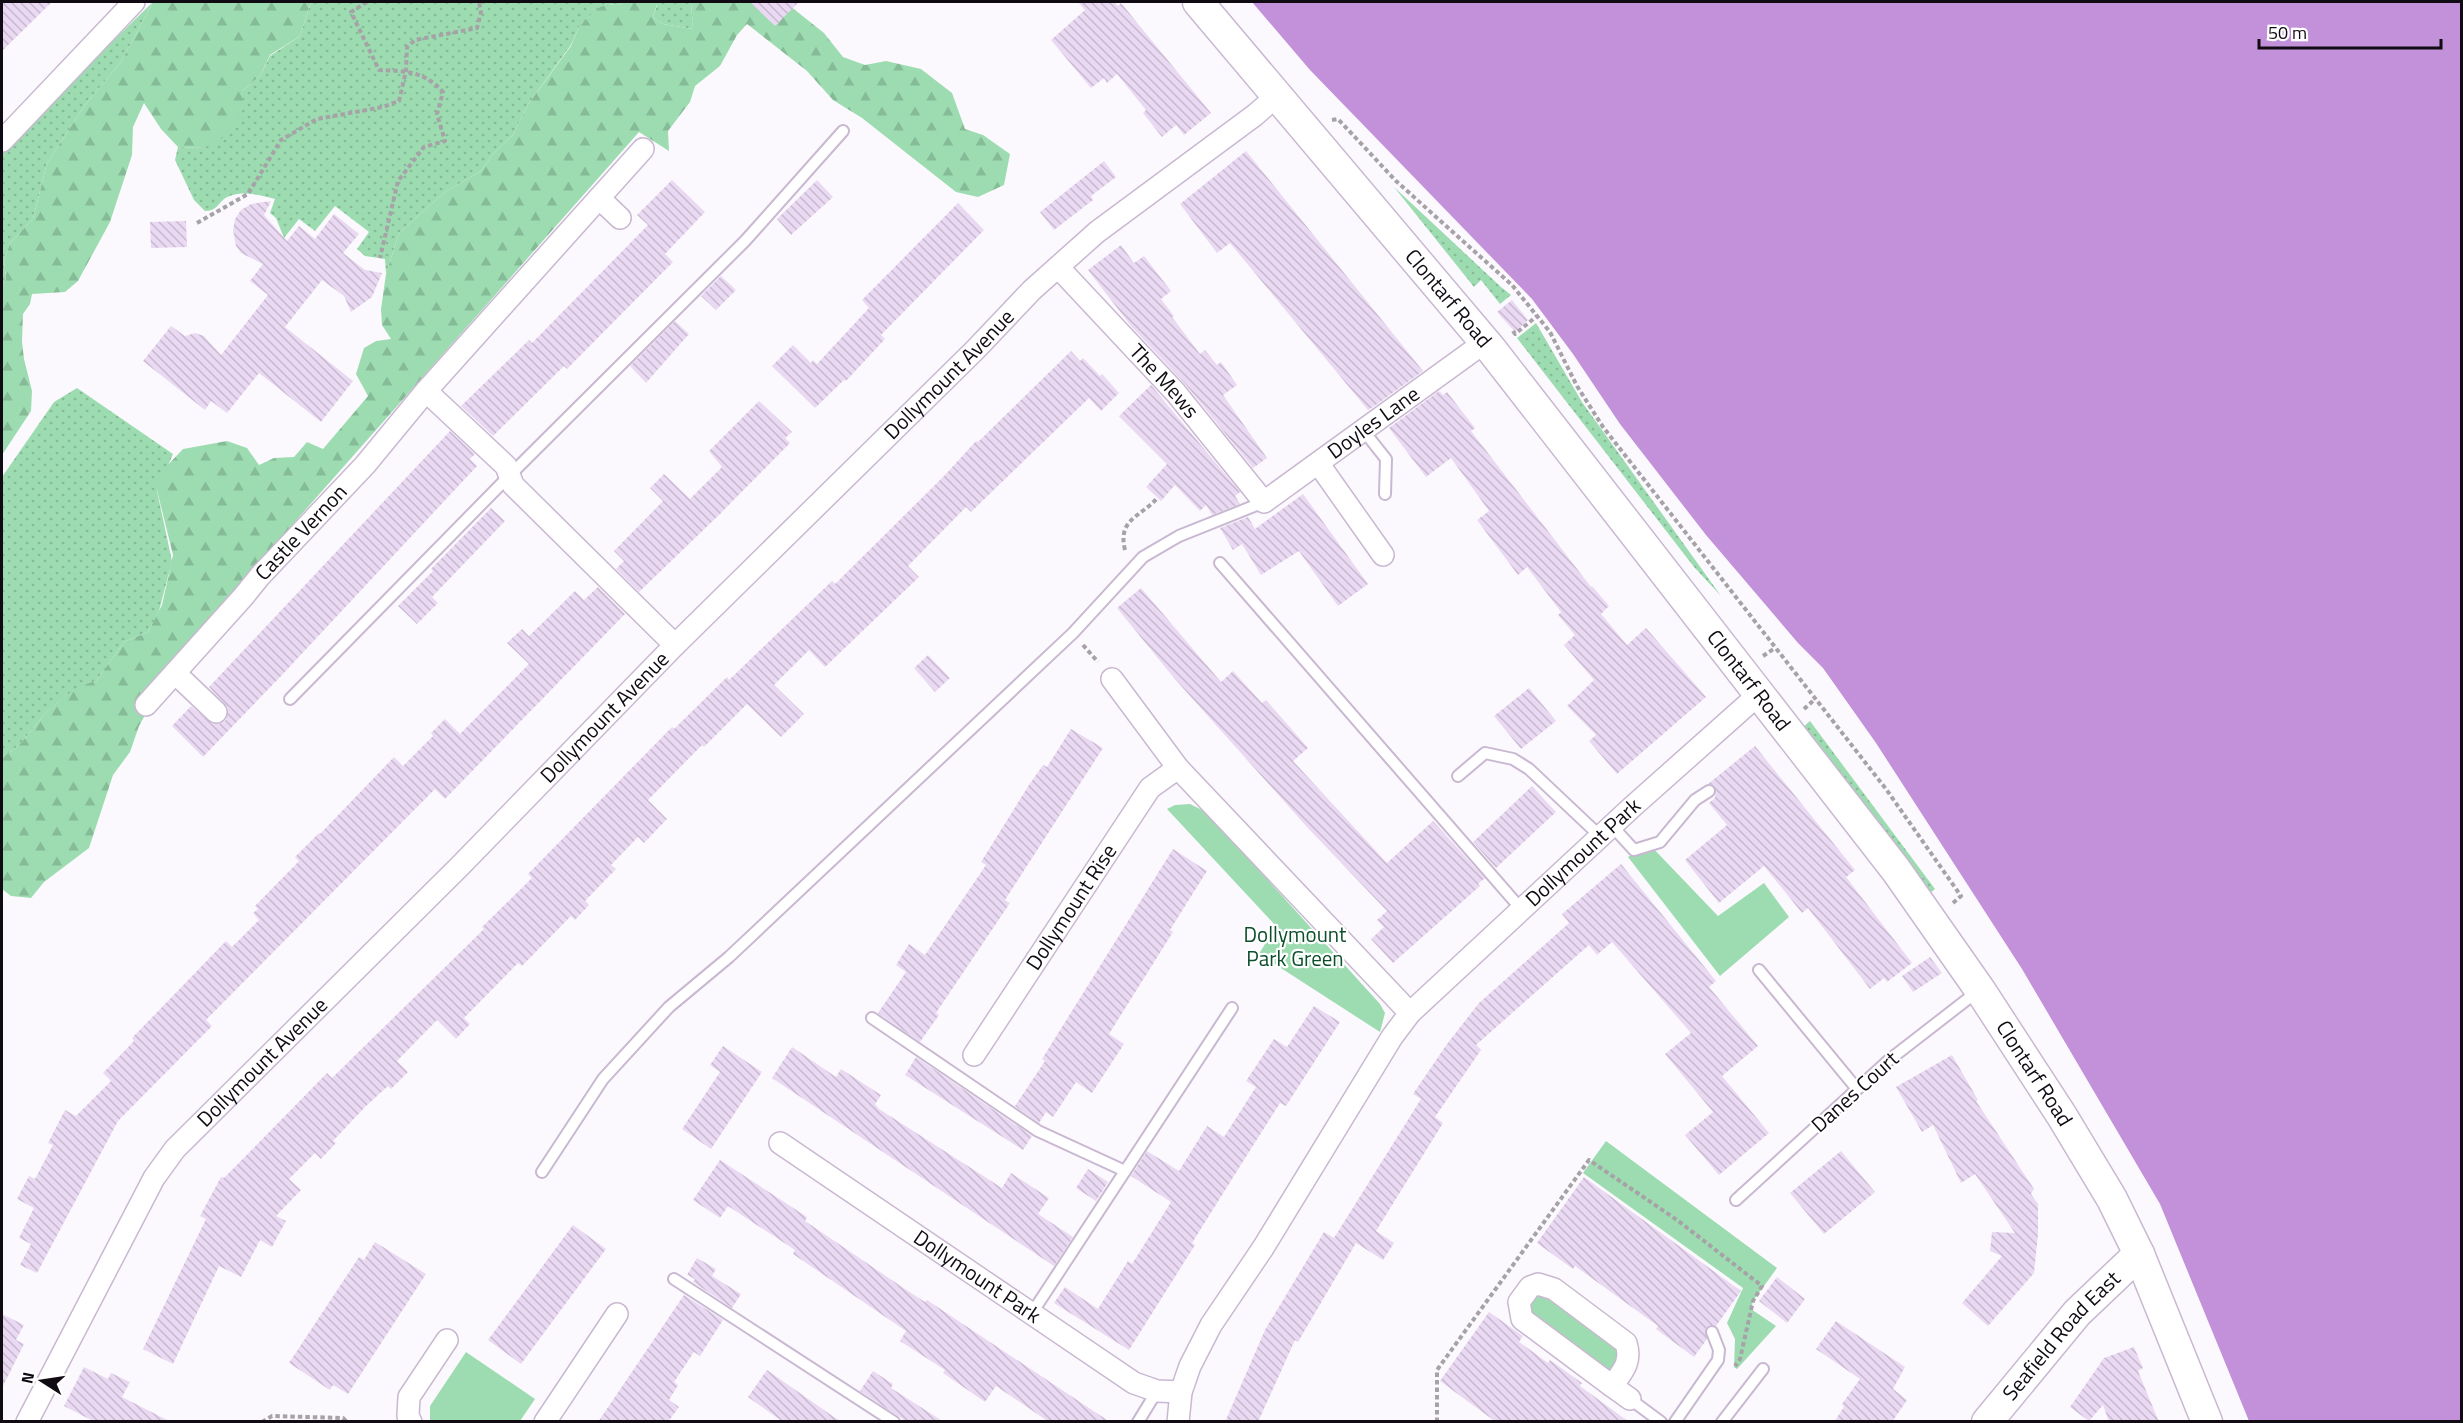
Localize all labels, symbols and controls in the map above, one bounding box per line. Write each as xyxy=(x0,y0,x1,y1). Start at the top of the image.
scale bar xyxy=(2259,12,2440,50)
text: 50 m xyxy=(2268,19,2307,46)
street label: Clontarf Road xyxy=(1398,241,1500,354)
street label: Dollymount Avenue xyxy=(876,301,1021,446)
street label: The Mews xyxy=(1122,336,1207,425)
street label: Doyles Lane xyxy=(1320,378,1426,466)
street label: Castle Vernon xyxy=(247,476,354,587)
street label: Clontarf Road xyxy=(1700,622,1799,737)
street label: Dollymount Avenue xyxy=(532,643,676,790)
street label: Dollymount Park xyxy=(1517,790,1647,914)
street label: Dollymount Rise xyxy=(1017,837,1124,976)
park label: Dollymount Park Green xyxy=(1244,918,1347,974)
street label: Dollymount Avenue xyxy=(189,989,334,1134)
street label: Clontarf Road xyxy=(1989,1013,2081,1132)
street label: Danes Court xyxy=(1803,1043,1906,1139)
street label: Dollymount Park xyxy=(907,1221,1048,1330)
street label: Seafield Road East xyxy=(1994,1262,2128,1407)
north arrow xyxy=(12,1351,72,1411)
text: N xyxy=(14,1370,40,1386)

